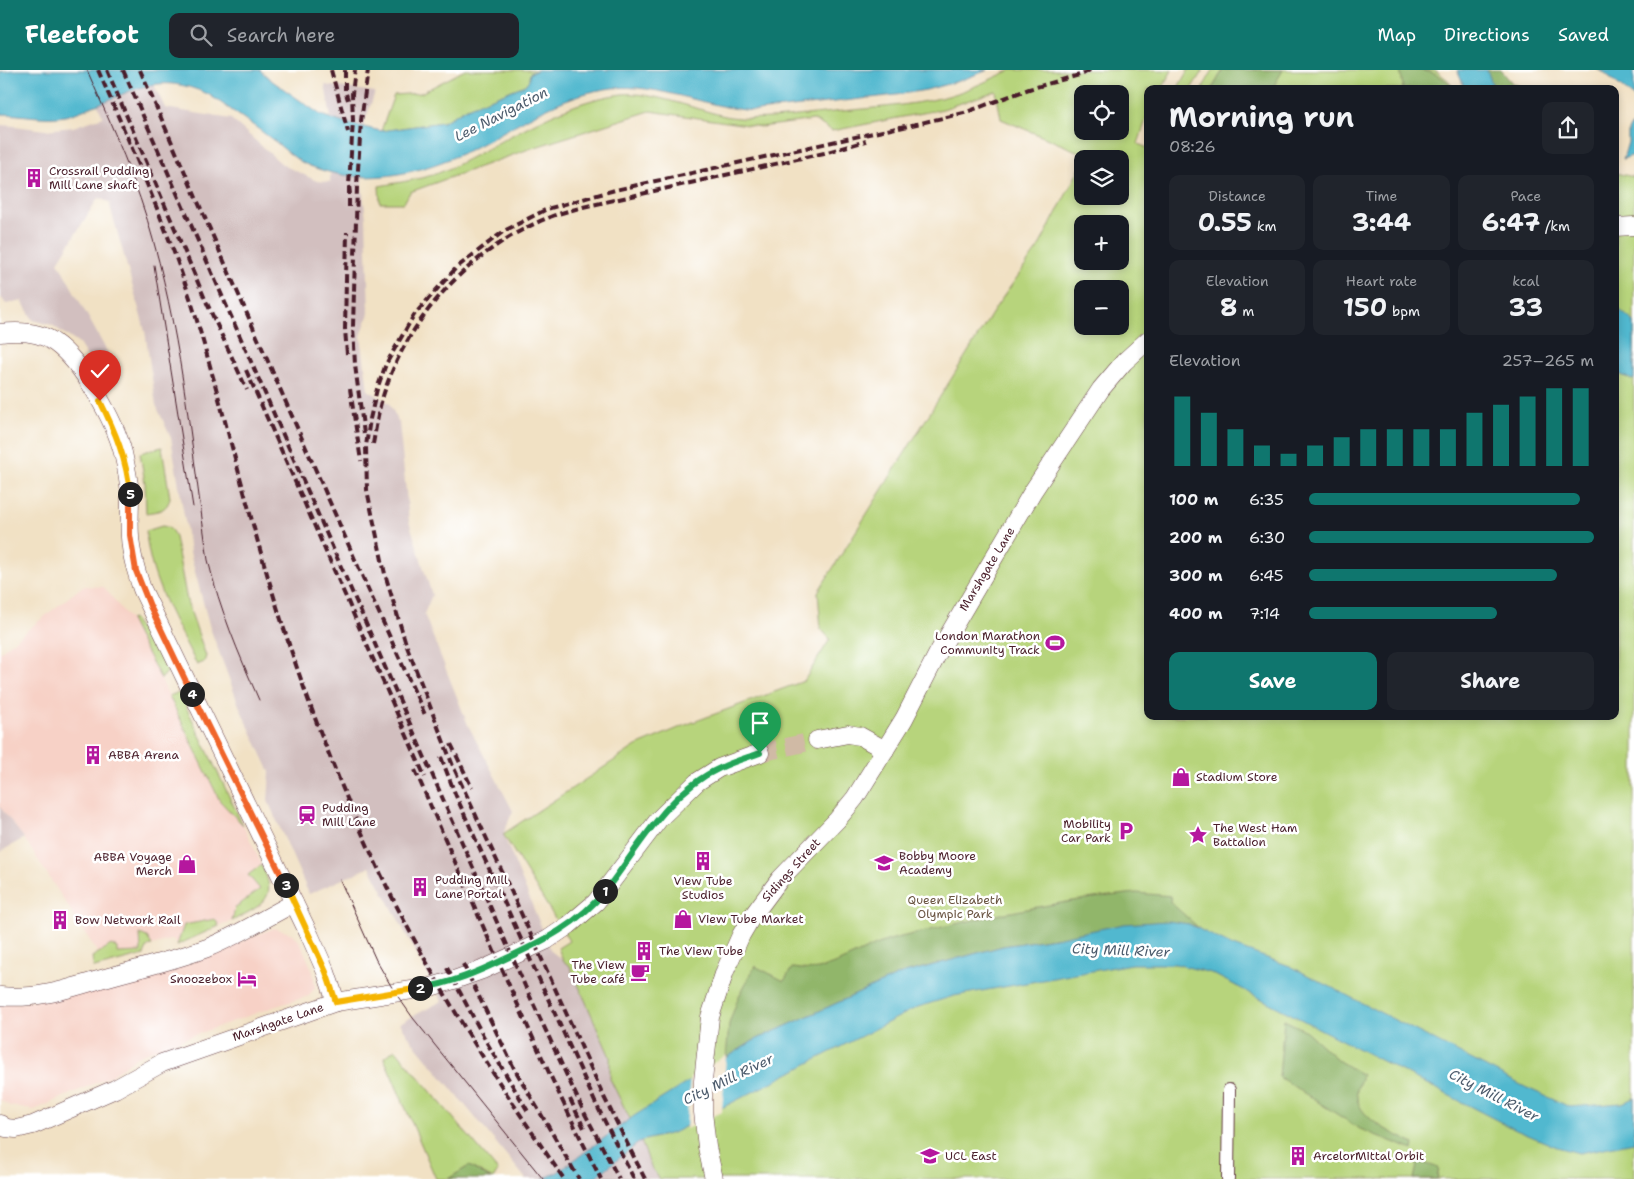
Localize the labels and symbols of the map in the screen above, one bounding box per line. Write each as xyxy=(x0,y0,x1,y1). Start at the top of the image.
water label: Lee Navigation xyxy=(451,83,551,145)
place label: Crossrail Pudding Mill Lane shaft xyxy=(49,163,149,193)
building icon: Crossrail Pudding Mill Lane shaft xyxy=(23,167,45,189)
pin xyxy=(79,350,121,401)
pin: 5 xyxy=(118,482,142,506)
street label: Marshgate Lane xyxy=(956,524,1019,614)
place label: London Marathon Community Track xyxy=(935,628,1040,658)
sports icon: London Marathon Community Track xyxy=(1044,632,1066,654)
pin: 4 xyxy=(180,682,204,706)
pin xyxy=(739,702,781,753)
building icon: ABBA Arena xyxy=(82,744,104,766)
place label: ABBA Arena xyxy=(108,747,179,763)
shop icon: Stadium Store xyxy=(1170,766,1192,788)
place label: Stadium Store xyxy=(1196,769,1278,785)
place label: Pudding Mill Lane xyxy=(322,800,376,830)
station icon: Pudding Mill Lane xyxy=(296,804,318,826)
place label: Mobility Car Park xyxy=(1061,816,1111,846)
parking icon: Mobility Car Park xyxy=(1115,820,1137,842)
place label: The West Ham Battalion xyxy=(1213,820,1297,850)
place icon: The West Ham Battalion xyxy=(1187,824,1209,846)
street label: Sidings Street xyxy=(758,835,824,905)
place label: Bobby Moore Academy xyxy=(899,848,976,878)
place label: ABBA Voyage Merch xyxy=(93,849,172,879)
building icon: View Tube Studios xyxy=(692,850,714,872)
school or university icon: Bobby Moore Academy xyxy=(873,852,895,874)
shop icon: ABBA Voyage Merch xyxy=(176,853,198,875)
pin: 3 xyxy=(274,872,298,898)
place label: Pudding Mill Lane Portal xyxy=(435,872,508,902)
place label: View Tube Studios xyxy=(673,873,733,903)
building icon: Pudding Mill Lane Portal xyxy=(409,876,431,898)
pin: 1 xyxy=(592,878,618,904)
park label: Queen Elizabeth Olympic Park xyxy=(908,892,1002,922)
shop icon: View Tube Market xyxy=(672,908,694,930)
building icon: Bow Network Rail xyxy=(49,909,71,931)
place label: View Tube Market xyxy=(698,911,804,927)
place label: Bow Network Rail xyxy=(75,912,181,928)
water label: City Mill River xyxy=(1072,939,1171,961)
building icon: The View Tube xyxy=(633,940,655,962)
place label: The View Tube xyxy=(659,943,744,959)
place label: The View Tube café xyxy=(570,957,626,987)
cafe icon: The View Tube café xyxy=(629,961,651,983)
hotel icon: Snoozebox xyxy=(236,968,258,990)
place label: Snoozebox xyxy=(170,971,232,987)
pin: 2 xyxy=(408,976,432,1000)
street label: Marshgate Lane xyxy=(230,999,326,1045)
water label: City Mill River xyxy=(680,1049,776,1109)
water label: City Mill River xyxy=(1446,1065,1542,1125)
school or university icon: UCL East xyxy=(919,1145,941,1167)
building icon: ArcelorMittal Orbit xyxy=(1287,1145,1309,1167)
place label: UCL East xyxy=(945,1148,997,1164)
place label: ArcelorMittal Orbit xyxy=(1313,1148,1424,1164)

